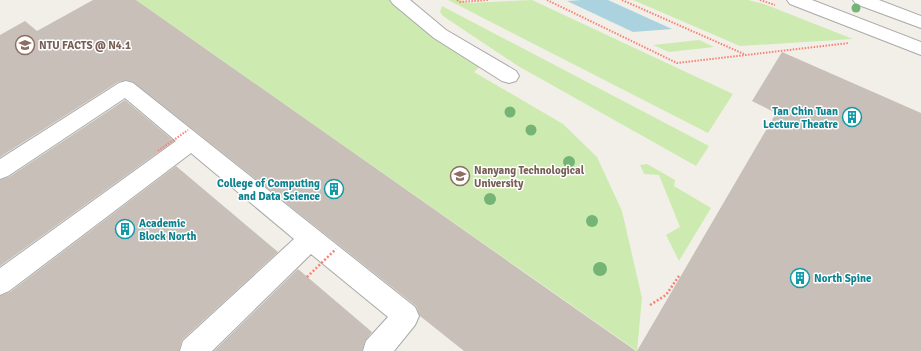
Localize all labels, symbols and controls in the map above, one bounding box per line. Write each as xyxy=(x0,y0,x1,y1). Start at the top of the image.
school or university icon: NTU FACTS @ N4.1 xyxy=(14,34,36,56)
place label: NTU FACTS @ N4.1 xyxy=(39,39,131,52)
place label: Tan Chin Tuan Lecture Theatre xyxy=(763,105,839,131)
building icon: Tan Chin Tuan Lecture Theatre xyxy=(841,106,863,128)
place label: Nanyang Technological University xyxy=(474,164,585,190)
school or university icon: Nanyang Technological University xyxy=(449,165,471,187)
place label: College of Computing and Data Science xyxy=(217,177,321,203)
building icon: College of Computing and Data Science xyxy=(323,178,345,200)
place label: Academic Block North xyxy=(139,217,197,243)
building icon: Academic Block North xyxy=(114,218,136,240)
building icon: North Spine xyxy=(789,267,811,289)
place label: North Spine xyxy=(814,272,872,285)

